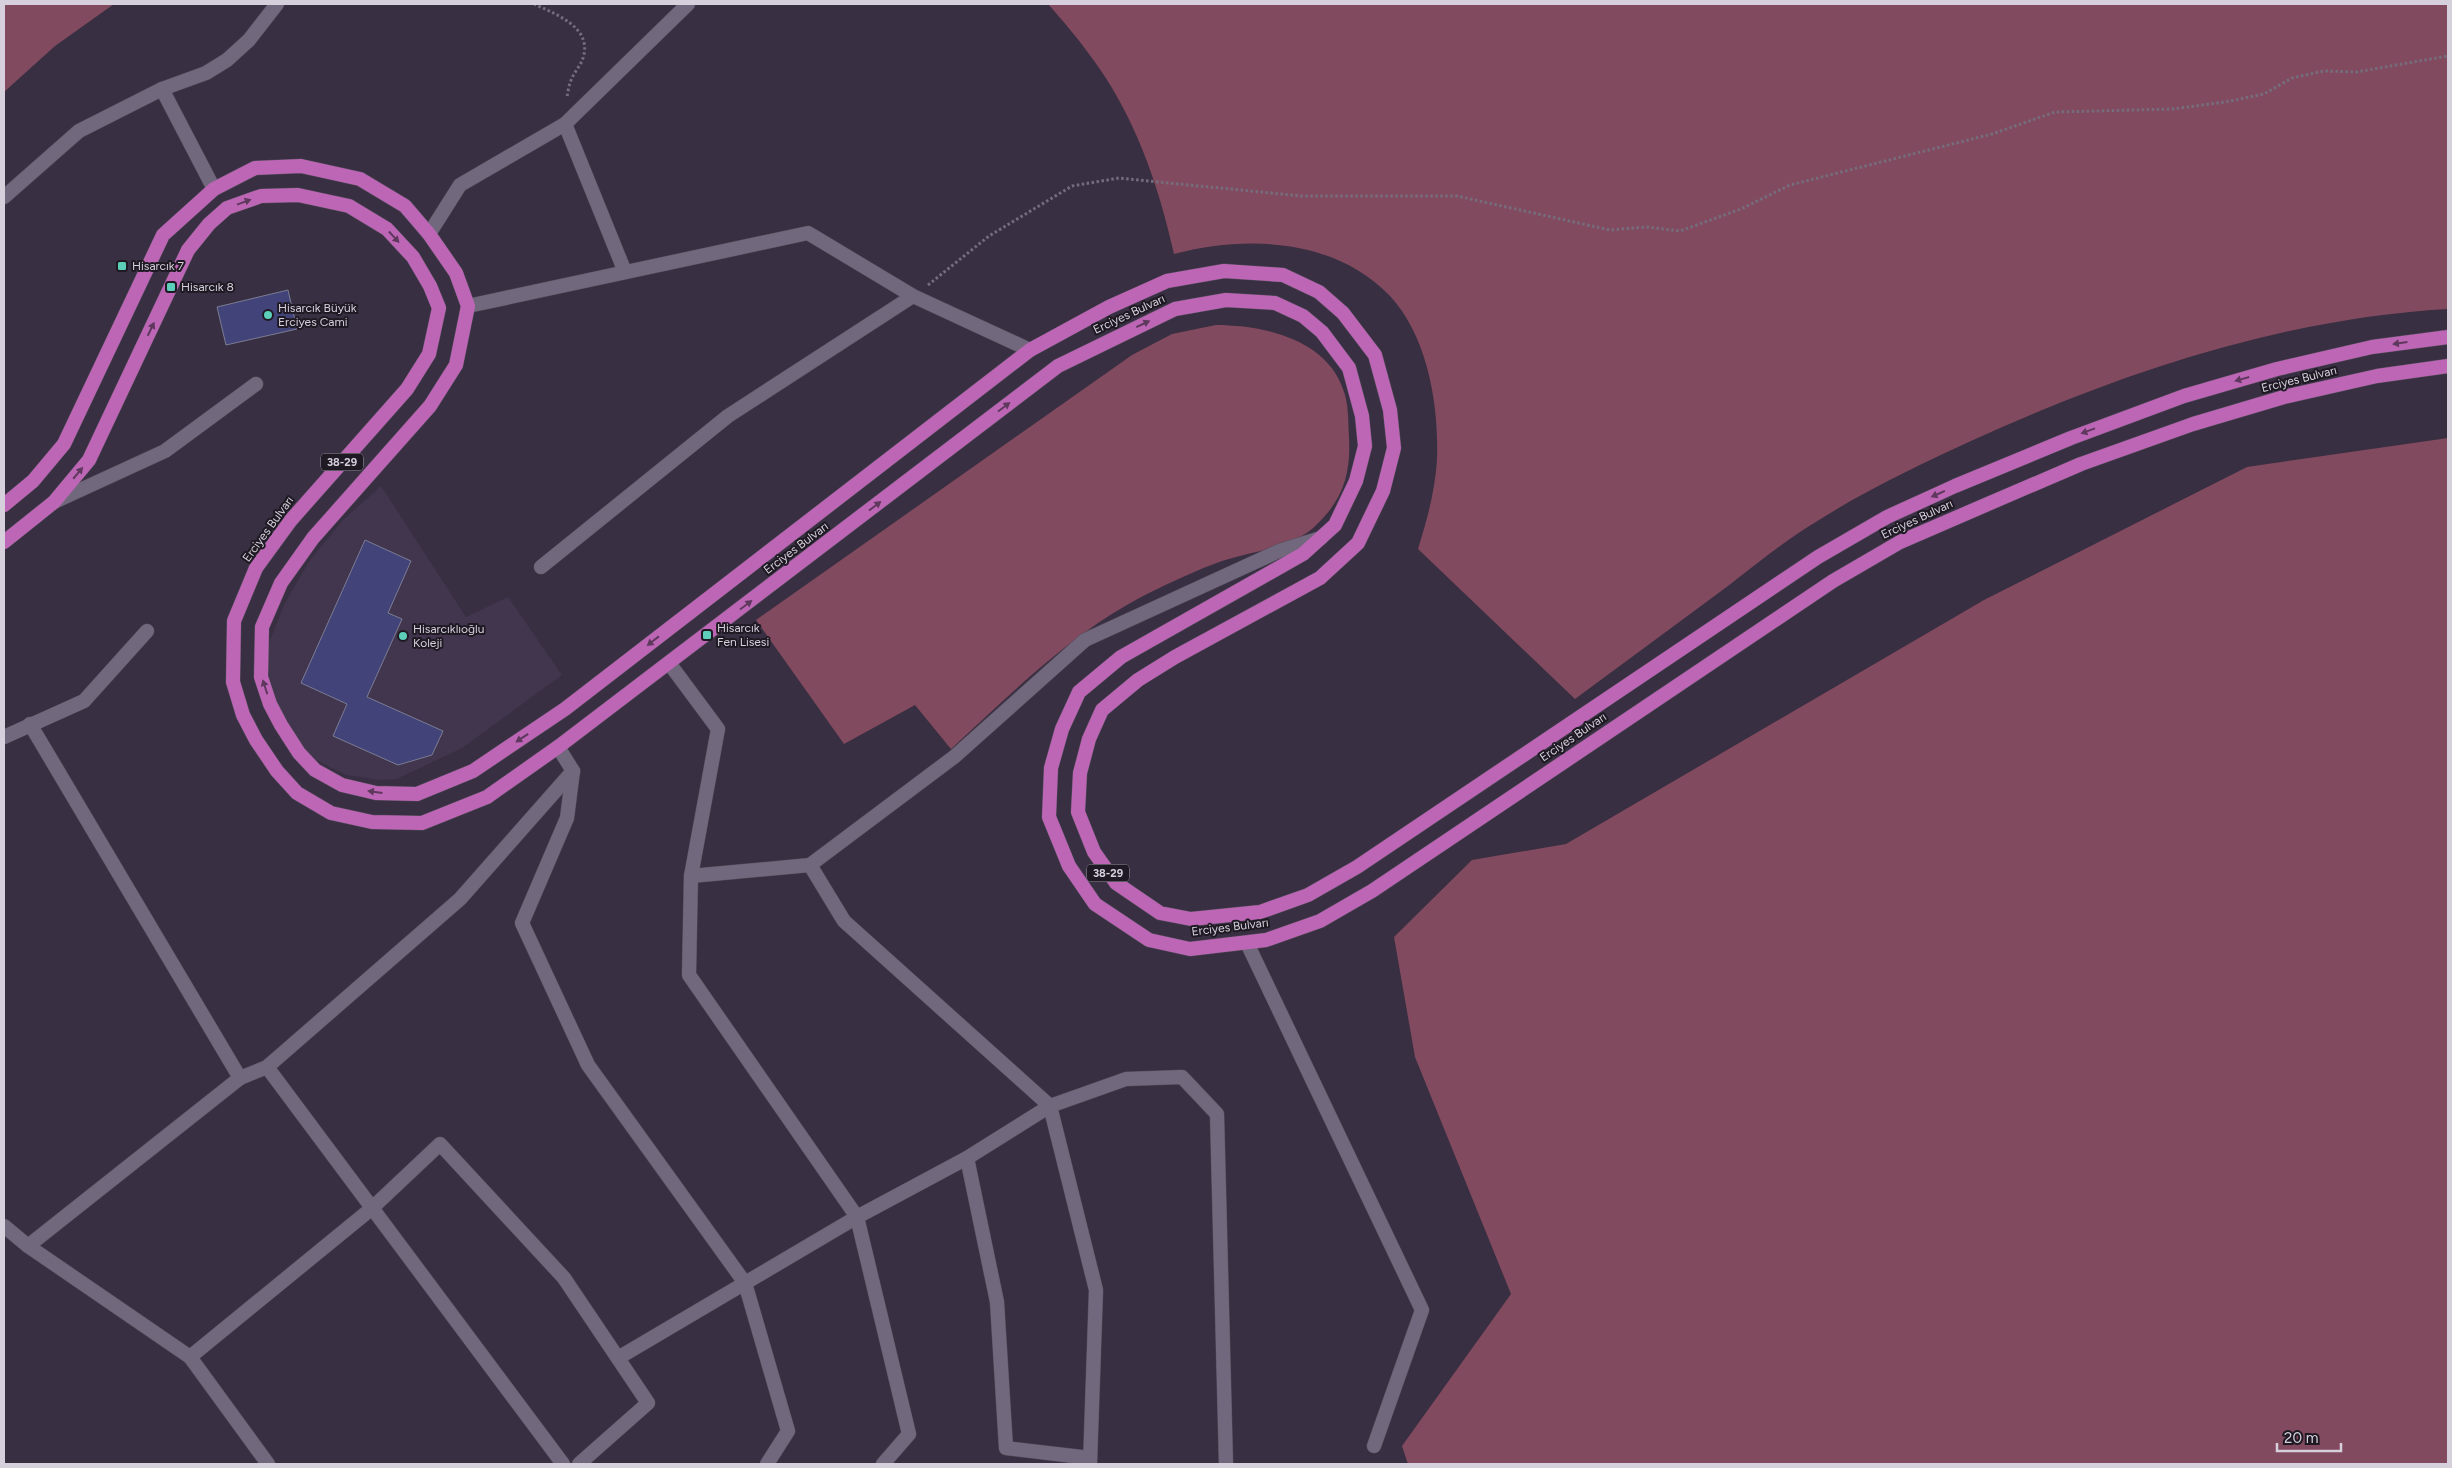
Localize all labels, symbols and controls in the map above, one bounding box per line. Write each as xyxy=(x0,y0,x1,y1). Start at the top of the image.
one-way arrow xyxy=(237,198,252,206)
one-way arrow xyxy=(388,231,400,243)
place label: Hisarcık 7 xyxy=(132,259,185,273)
marker: Hisarcık 7 xyxy=(116,260,128,272)
place label: Hisarcık 8 xyxy=(181,280,234,294)
marker: Hisarcık 8 xyxy=(165,281,177,293)
street label: Erciyes Bulvarı xyxy=(1091,291,1167,337)
place label: Hisarcık Büyük Erciyes Cami xyxy=(278,301,357,329)
marker: Hisarcık Büyük Erciyes Cami xyxy=(262,309,274,321)
one-way arrow xyxy=(1135,319,1150,328)
one-way arrow xyxy=(147,322,155,336)
one-way arrow xyxy=(2392,339,2408,347)
street label: Erciyes Bulvarı xyxy=(2260,363,2338,395)
one-way arrow xyxy=(2234,376,2249,384)
one-way arrow xyxy=(997,402,1011,412)
one-way arrow xyxy=(2080,427,2095,435)
road number: 38-29 xyxy=(321,454,363,471)
one-way arrow xyxy=(72,467,83,480)
one-way arrow xyxy=(1931,490,1945,498)
street label: Erciyes Bulvarı xyxy=(240,494,296,564)
street label: Erciyes Bulvarı xyxy=(1879,496,1955,542)
one-way arrow xyxy=(868,501,882,511)
street label: Erciyes Bulvarı xyxy=(761,519,831,577)
one-way arrow xyxy=(739,600,753,610)
place label: Hisarcık Fen Lisesi xyxy=(717,621,769,649)
place label: Hisarcıklıoğlu Koleji xyxy=(413,622,484,650)
marker: Hisarcık Fen Lisesi xyxy=(701,629,713,641)
marker: Hisarcıklıoğlu Koleji xyxy=(397,630,409,642)
one-way arrow xyxy=(646,636,660,646)
one-way arrow xyxy=(260,680,268,695)
street label: Erciyes Bulvarı xyxy=(1537,710,1609,764)
one-way arrow xyxy=(516,733,529,743)
one-way arrow xyxy=(366,788,382,796)
road number: 38-29 xyxy=(1087,864,1129,881)
street label: Erciyes Bulvarı xyxy=(1191,915,1269,939)
scale bar xyxy=(2277,1420,2341,1452)
text: 20 m xyxy=(2284,1429,2318,1447)

